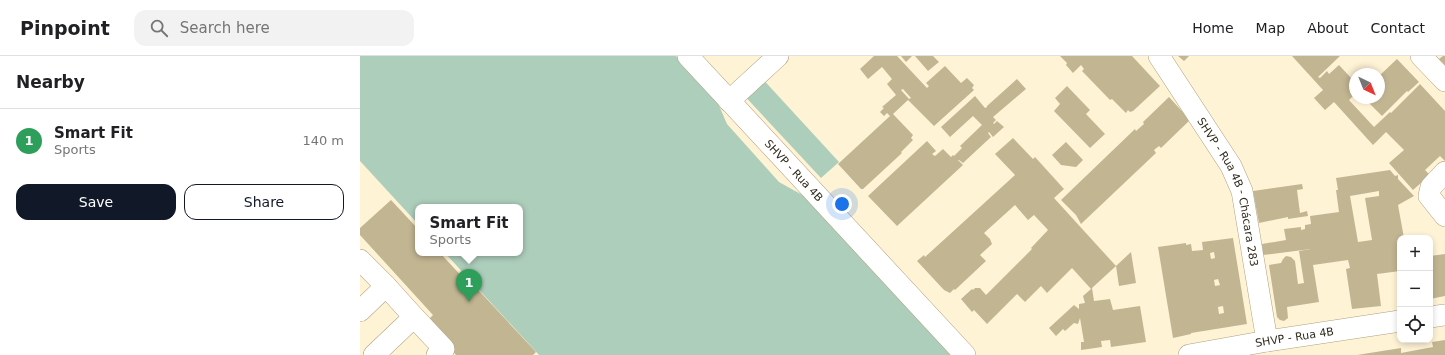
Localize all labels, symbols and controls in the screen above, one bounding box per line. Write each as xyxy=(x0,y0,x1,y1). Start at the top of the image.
search box xyxy=(134,10,414,46)
text: Pinpoint xyxy=(20,17,110,39)
icon: search xyxy=(148,17,170,39)
text: Search here xyxy=(180,19,270,37)
text: Home xyxy=(1192,20,1234,36)
text: Map xyxy=(1256,20,1285,36)
text: About xyxy=(1307,20,1349,36)
text: Contact xyxy=(1371,20,1425,36)
north arrow xyxy=(1349,68,1385,104)
text: Nearby xyxy=(16,72,85,92)
street label: SHVP - Rua 4B - Chácara 283 xyxy=(1194,115,1260,268)
text: Smart Fit xyxy=(54,124,133,142)
text: 1 xyxy=(24,133,34,148)
text: 140 m xyxy=(302,133,344,148)
street label: SHVP - Rua 4B xyxy=(762,137,825,204)
text: Sports xyxy=(54,142,96,157)
button: Save xyxy=(16,184,176,220)
button: Share xyxy=(184,184,344,220)
your location xyxy=(832,194,852,214)
popup xyxy=(415,204,523,256)
text: Smart Fit xyxy=(430,214,508,232)
text: Sports xyxy=(430,232,471,247)
map controls xyxy=(1397,235,1433,343)
button: + xyxy=(1397,235,1433,271)
pin: 1 xyxy=(456,269,482,302)
button: − xyxy=(1397,271,1433,307)
button: locate xyxy=(1397,307,1433,343)
street label: SHVP - Rua 4B xyxy=(1254,325,1335,350)

